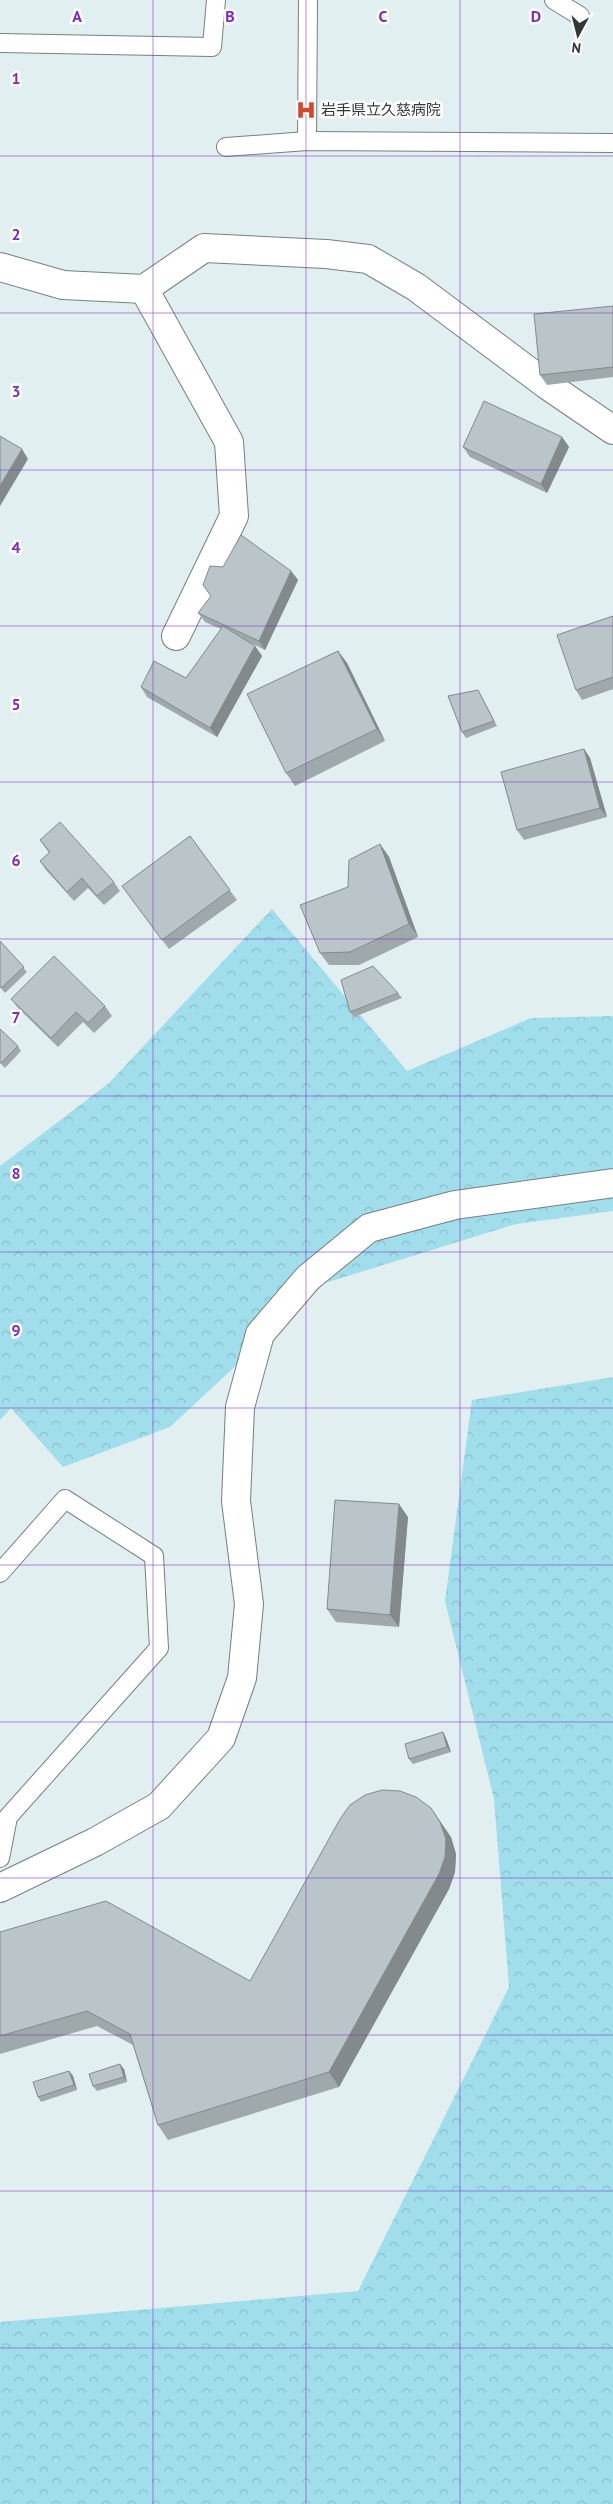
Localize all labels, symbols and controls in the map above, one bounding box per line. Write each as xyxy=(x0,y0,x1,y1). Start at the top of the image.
text: A xyxy=(72,6,82,26)
text: B xyxy=(225,6,235,26)
text: C xyxy=(379,6,388,26)
text: D xyxy=(531,6,541,26)
north arrow xyxy=(553,10,603,60)
text: N xyxy=(571,38,582,57)
text: 1 xyxy=(11,68,21,88)
hospital icon: 岩手県立久慈病院 xyxy=(295,99,317,121)
place label: 岩手県立久慈病院 xyxy=(321,100,441,119)
text: 2 xyxy=(11,224,21,244)
text: 3 xyxy=(11,381,21,401)
text: 4 xyxy=(11,537,21,557)
text: 5 xyxy=(11,694,21,714)
text: 6 xyxy=(11,850,21,870)
text: 7 xyxy=(11,1007,21,1027)
text: 8 xyxy=(11,1163,21,1183)
text: 9 xyxy=(11,1320,21,1340)

